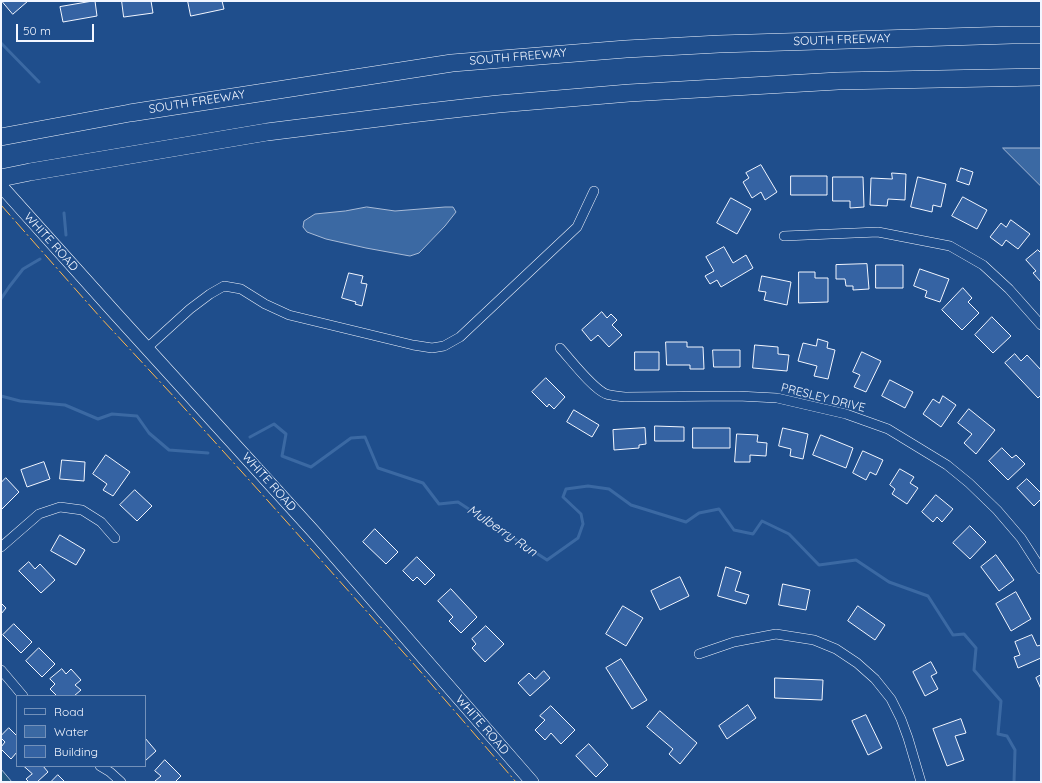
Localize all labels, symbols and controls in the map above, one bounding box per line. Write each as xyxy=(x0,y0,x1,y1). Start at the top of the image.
scale bar xyxy=(18,16,96,42)
text: 50 m xyxy=(23,23,51,38)
street label: SOUTH FREEWAY xyxy=(793,31,891,49)
street label: SOUTH FREEWAY xyxy=(469,46,567,68)
street label: SOUTH FREEWAY xyxy=(148,87,246,117)
street label: WHITE ROAD xyxy=(21,210,81,274)
street label: PRESLEY DRIVE xyxy=(779,381,867,415)
street label: WHITE ROAD xyxy=(239,450,299,514)
water label: Mulberry Run xyxy=(464,502,540,560)
street label: WHITE ROAD xyxy=(452,692,512,758)
legend xyxy=(16,695,146,767)
text: Road xyxy=(54,704,84,719)
text: Water xyxy=(54,724,88,739)
text: Building xyxy=(54,744,98,759)

